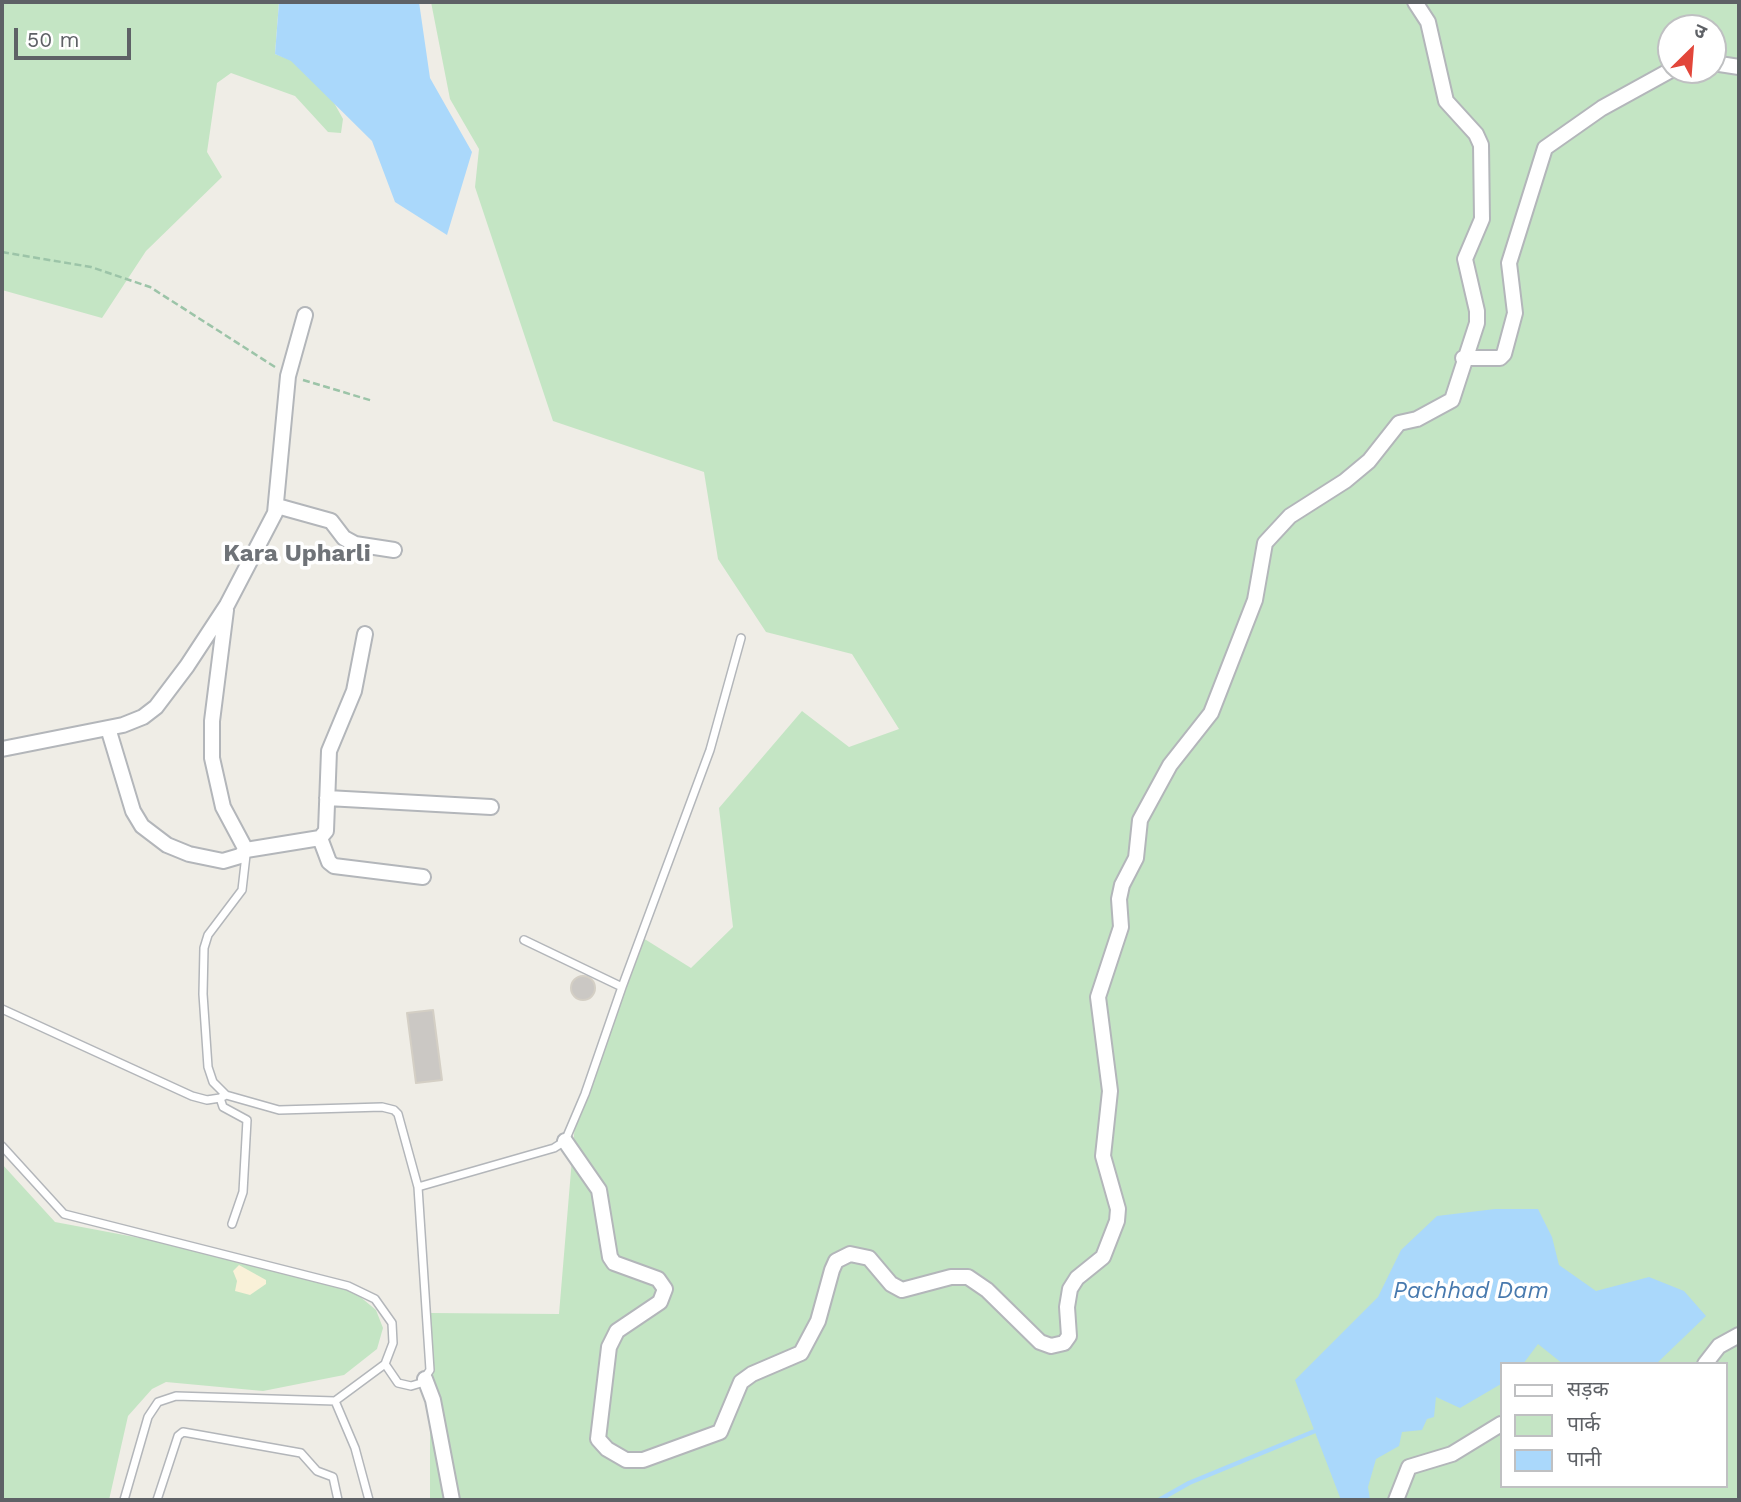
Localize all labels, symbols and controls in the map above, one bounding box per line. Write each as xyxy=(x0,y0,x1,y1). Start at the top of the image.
scale bar xyxy=(18,14,135,58)
north arrow xyxy=(1657,14,1727,84)
text: उ xyxy=(1690,19,1710,44)
text: 50 m xyxy=(27,27,79,52)
district label: Kara Upharli xyxy=(223,540,371,568)
water label: Pachhad Dam xyxy=(1393,1277,1549,1305)
legend xyxy=(1500,1362,1727,1488)
text: सड़क xyxy=(1567,1376,1609,1401)
text: पार्क xyxy=(1567,1411,1601,1436)
text: पानी xyxy=(1567,1446,1601,1471)

